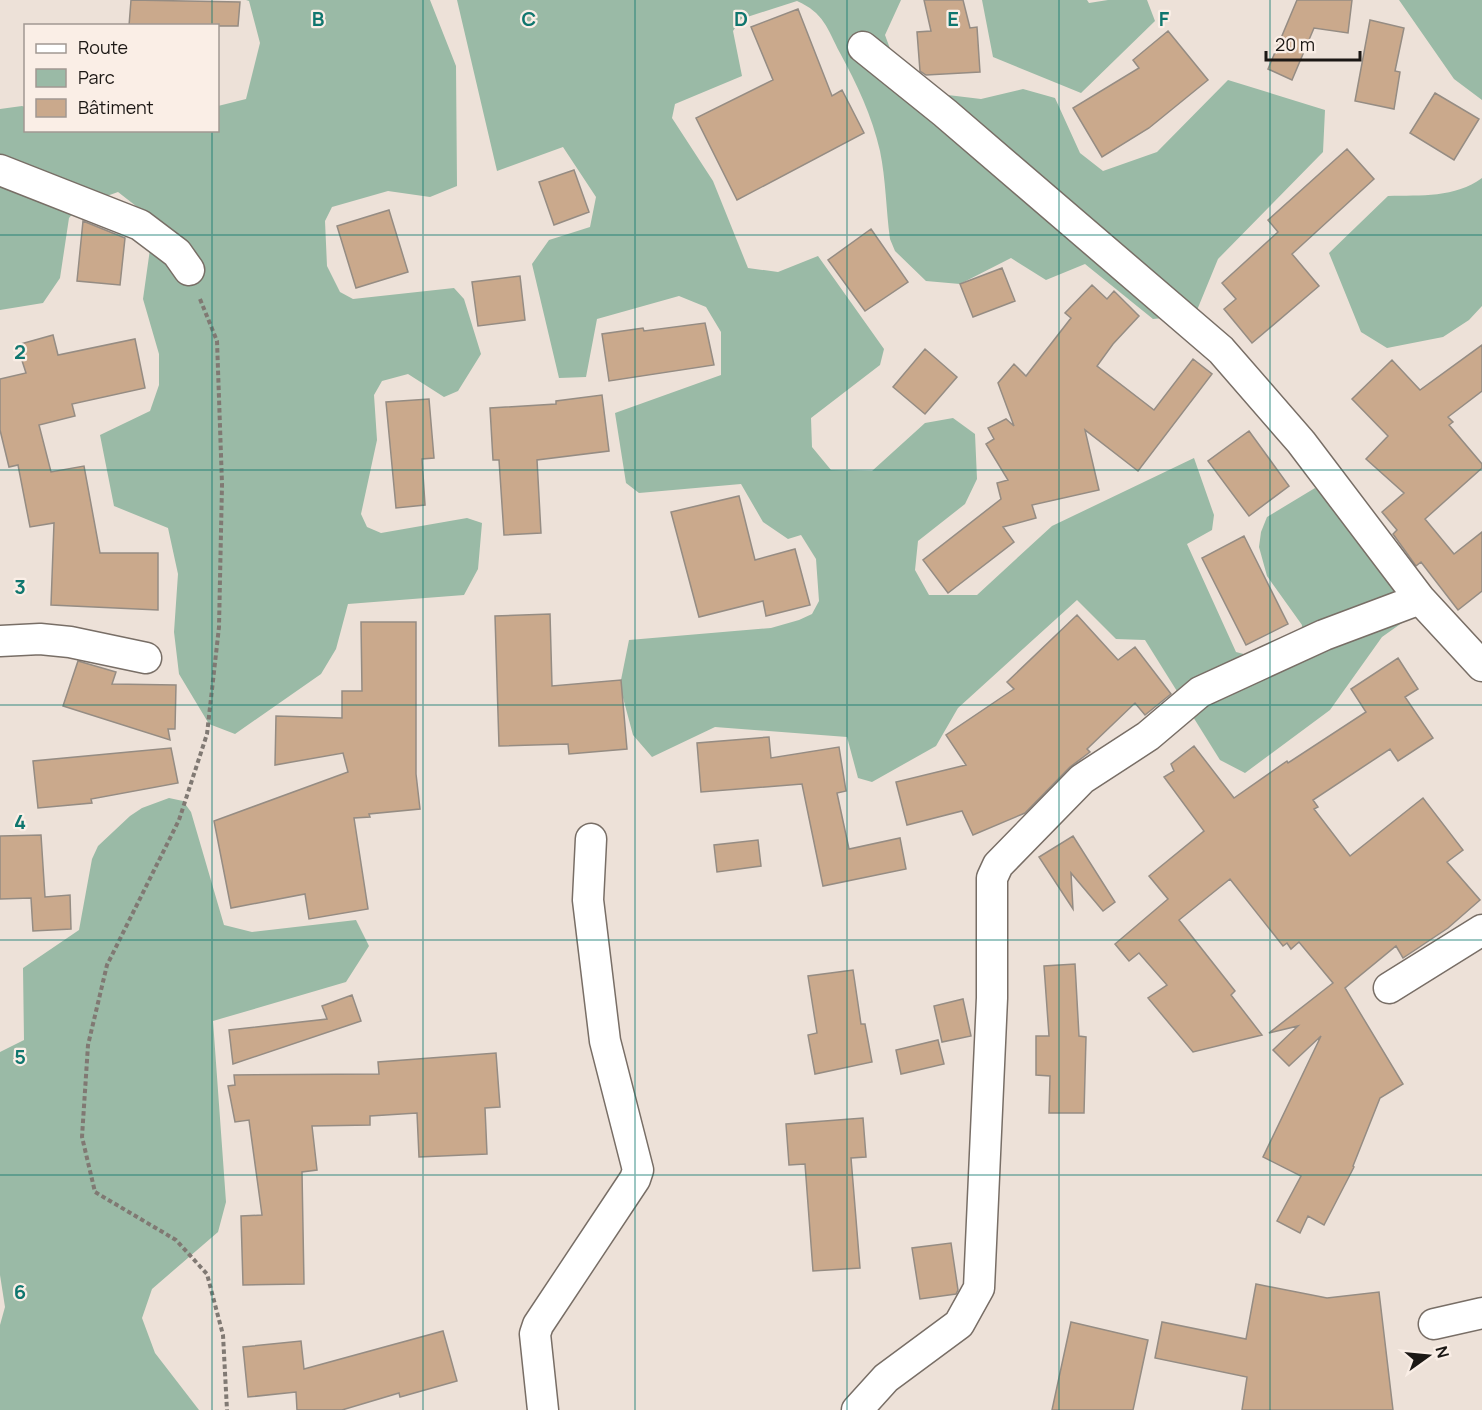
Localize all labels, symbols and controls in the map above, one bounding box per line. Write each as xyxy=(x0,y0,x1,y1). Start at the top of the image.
text: B xyxy=(312,5,325,32)
text: C xyxy=(522,5,536,32)
text: D xyxy=(734,5,748,32)
text: E xyxy=(947,5,959,32)
text: F xyxy=(1159,5,1170,32)
legend xyxy=(24,24,219,132)
scale bar xyxy=(1266,24,1360,62)
text: 20 m xyxy=(1275,32,1315,56)
text: Route xyxy=(78,35,128,59)
text: Parc xyxy=(78,65,115,89)
text: Bâtiment xyxy=(78,95,154,119)
text: 2 xyxy=(14,338,26,365)
text: 3 xyxy=(14,573,26,600)
text: 4 xyxy=(14,808,26,835)
text: 5 xyxy=(14,1043,26,1070)
text: 6 xyxy=(14,1278,26,1305)
north arrow xyxy=(1398,1326,1458,1386)
text: N xyxy=(1430,1344,1455,1361)

